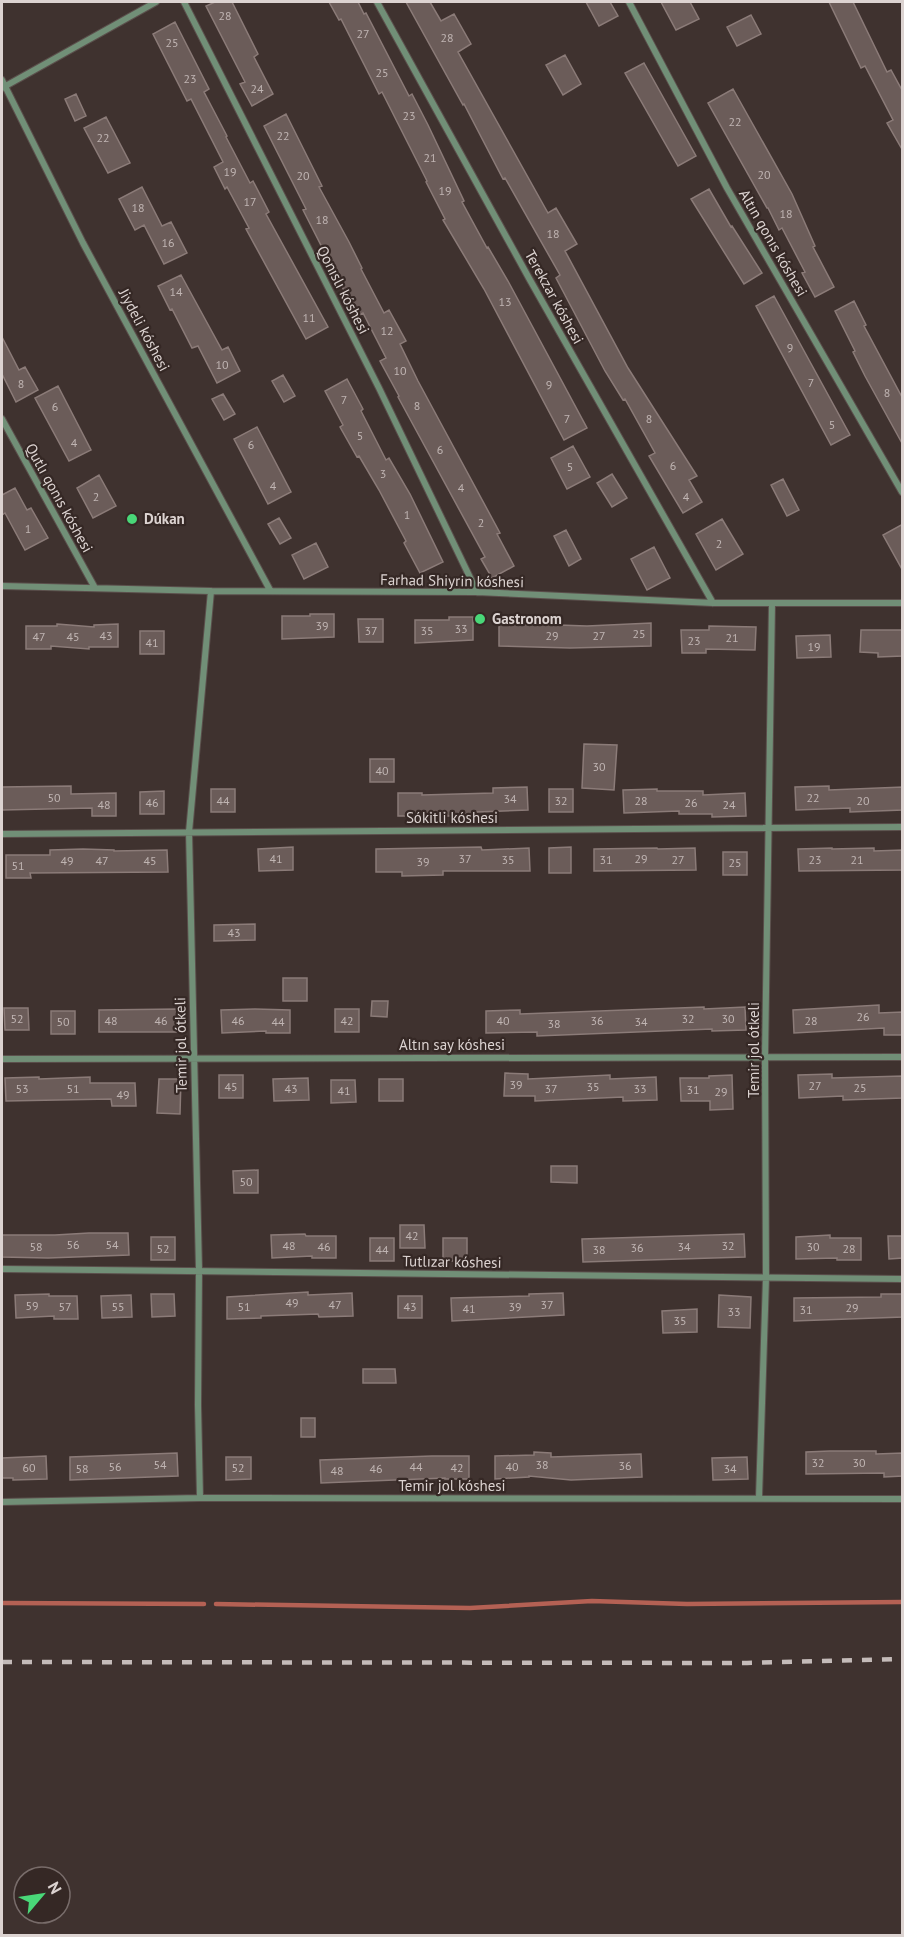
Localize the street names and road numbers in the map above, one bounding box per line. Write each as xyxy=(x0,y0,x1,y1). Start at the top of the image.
street label: Altın qonıs kóshesi xyxy=(735,186,812,300)
street label: Qonıslı kóshesi xyxy=(313,242,374,337)
street label: Terekzar kóshesi xyxy=(521,246,588,347)
street label: Jiydeli kóshesi xyxy=(114,284,174,374)
street label: Qutlı qonıs kóshesi xyxy=(22,440,97,556)
street label: Farhad Shiyrin kóshesi xyxy=(380,570,524,591)
street label: Sókitli kóshesi xyxy=(406,808,498,827)
street label: Temir jol ótkeli xyxy=(170,997,191,1093)
street label: Temir jol ótkeli xyxy=(744,1002,763,1098)
street label: Altın say kóshesi xyxy=(399,1035,505,1054)
street label: Tutlızar kóshesi xyxy=(402,1251,502,1272)
street label: Temir jol kóshesi xyxy=(398,1476,506,1495)

